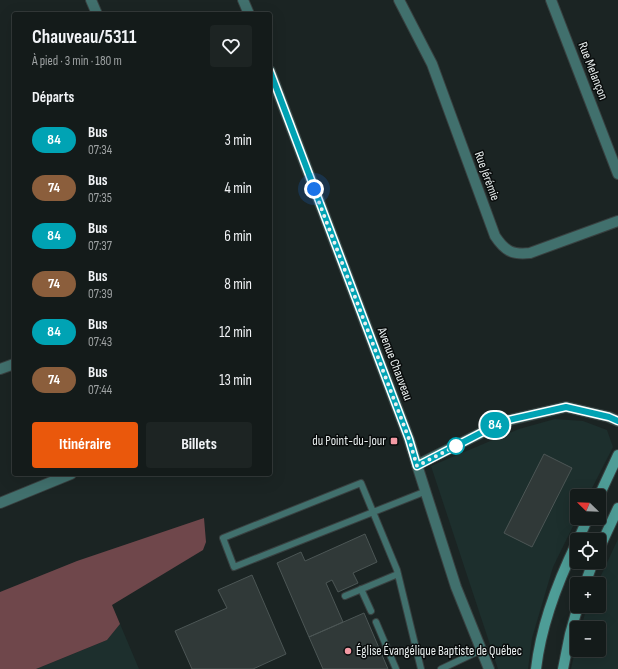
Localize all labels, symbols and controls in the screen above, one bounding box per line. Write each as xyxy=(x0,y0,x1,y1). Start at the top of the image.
button: heart xyxy=(210,25,252,67)
text: Chauveau/5311 xyxy=(32,26,136,49)
street label: Rue Melançon xyxy=(575,40,611,102)
text: À pied · 3 min · 180 m xyxy=(32,53,122,69)
text: Départs xyxy=(32,88,74,107)
text: Bus xyxy=(88,123,107,142)
text: 84 xyxy=(47,131,61,148)
text: 3 min xyxy=(224,131,252,150)
text: 07:34 xyxy=(88,142,112,158)
street label: Rue Jérémie xyxy=(471,149,503,203)
text: Bus xyxy=(88,171,107,190)
text: 74 xyxy=(48,179,60,196)
text: 4 min xyxy=(225,179,252,198)
your location xyxy=(304,179,324,199)
text: 07:35 xyxy=(88,190,112,206)
text: Bus xyxy=(88,219,107,238)
text: 84 xyxy=(47,227,61,244)
text: 6 min xyxy=(224,227,252,246)
text: 07:37 xyxy=(88,238,112,254)
text: Bus xyxy=(88,267,107,286)
text: 74 xyxy=(48,275,60,292)
text: 8 min xyxy=(224,275,252,294)
text: 07:39 xyxy=(88,286,113,302)
text: Bus xyxy=(88,315,107,334)
text: 84 xyxy=(47,323,61,340)
text: 12 min xyxy=(219,323,252,342)
street label: Avenue Chauveau xyxy=(373,324,416,403)
text: 07:43 xyxy=(88,334,112,350)
text: Bus xyxy=(88,363,107,382)
text: 74 xyxy=(48,371,60,388)
text: 13 min xyxy=(219,371,252,390)
text: 07:44 xyxy=(88,382,112,398)
line badge: 84 xyxy=(477,412,513,438)
text: 84 xyxy=(488,416,502,433)
button: Itinéraire xyxy=(32,422,138,468)
button: Billets xyxy=(146,422,252,468)
place label: du Point-du-Jour xyxy=(312,433,386,449)
marker: du Point-du-Jour xyxy=(389,436,399,446)
unlabelled marker xyxy=(447,437,465,455)
north arrow xyxy=(570,489,606,525)
map controls xyxy=(570,489,606,657)
button: locate xyxy=(570,533,606,569)
button: + xyxy=(570,577,606,613)
button: − xyxy=(570,621,606,657)
place label: Église Évangélique Baptiste de Québec xyxy=(356,643,522,659)
marker: Église Évangélique Baptiste de Québec xyxy=(343,646,353,656)

